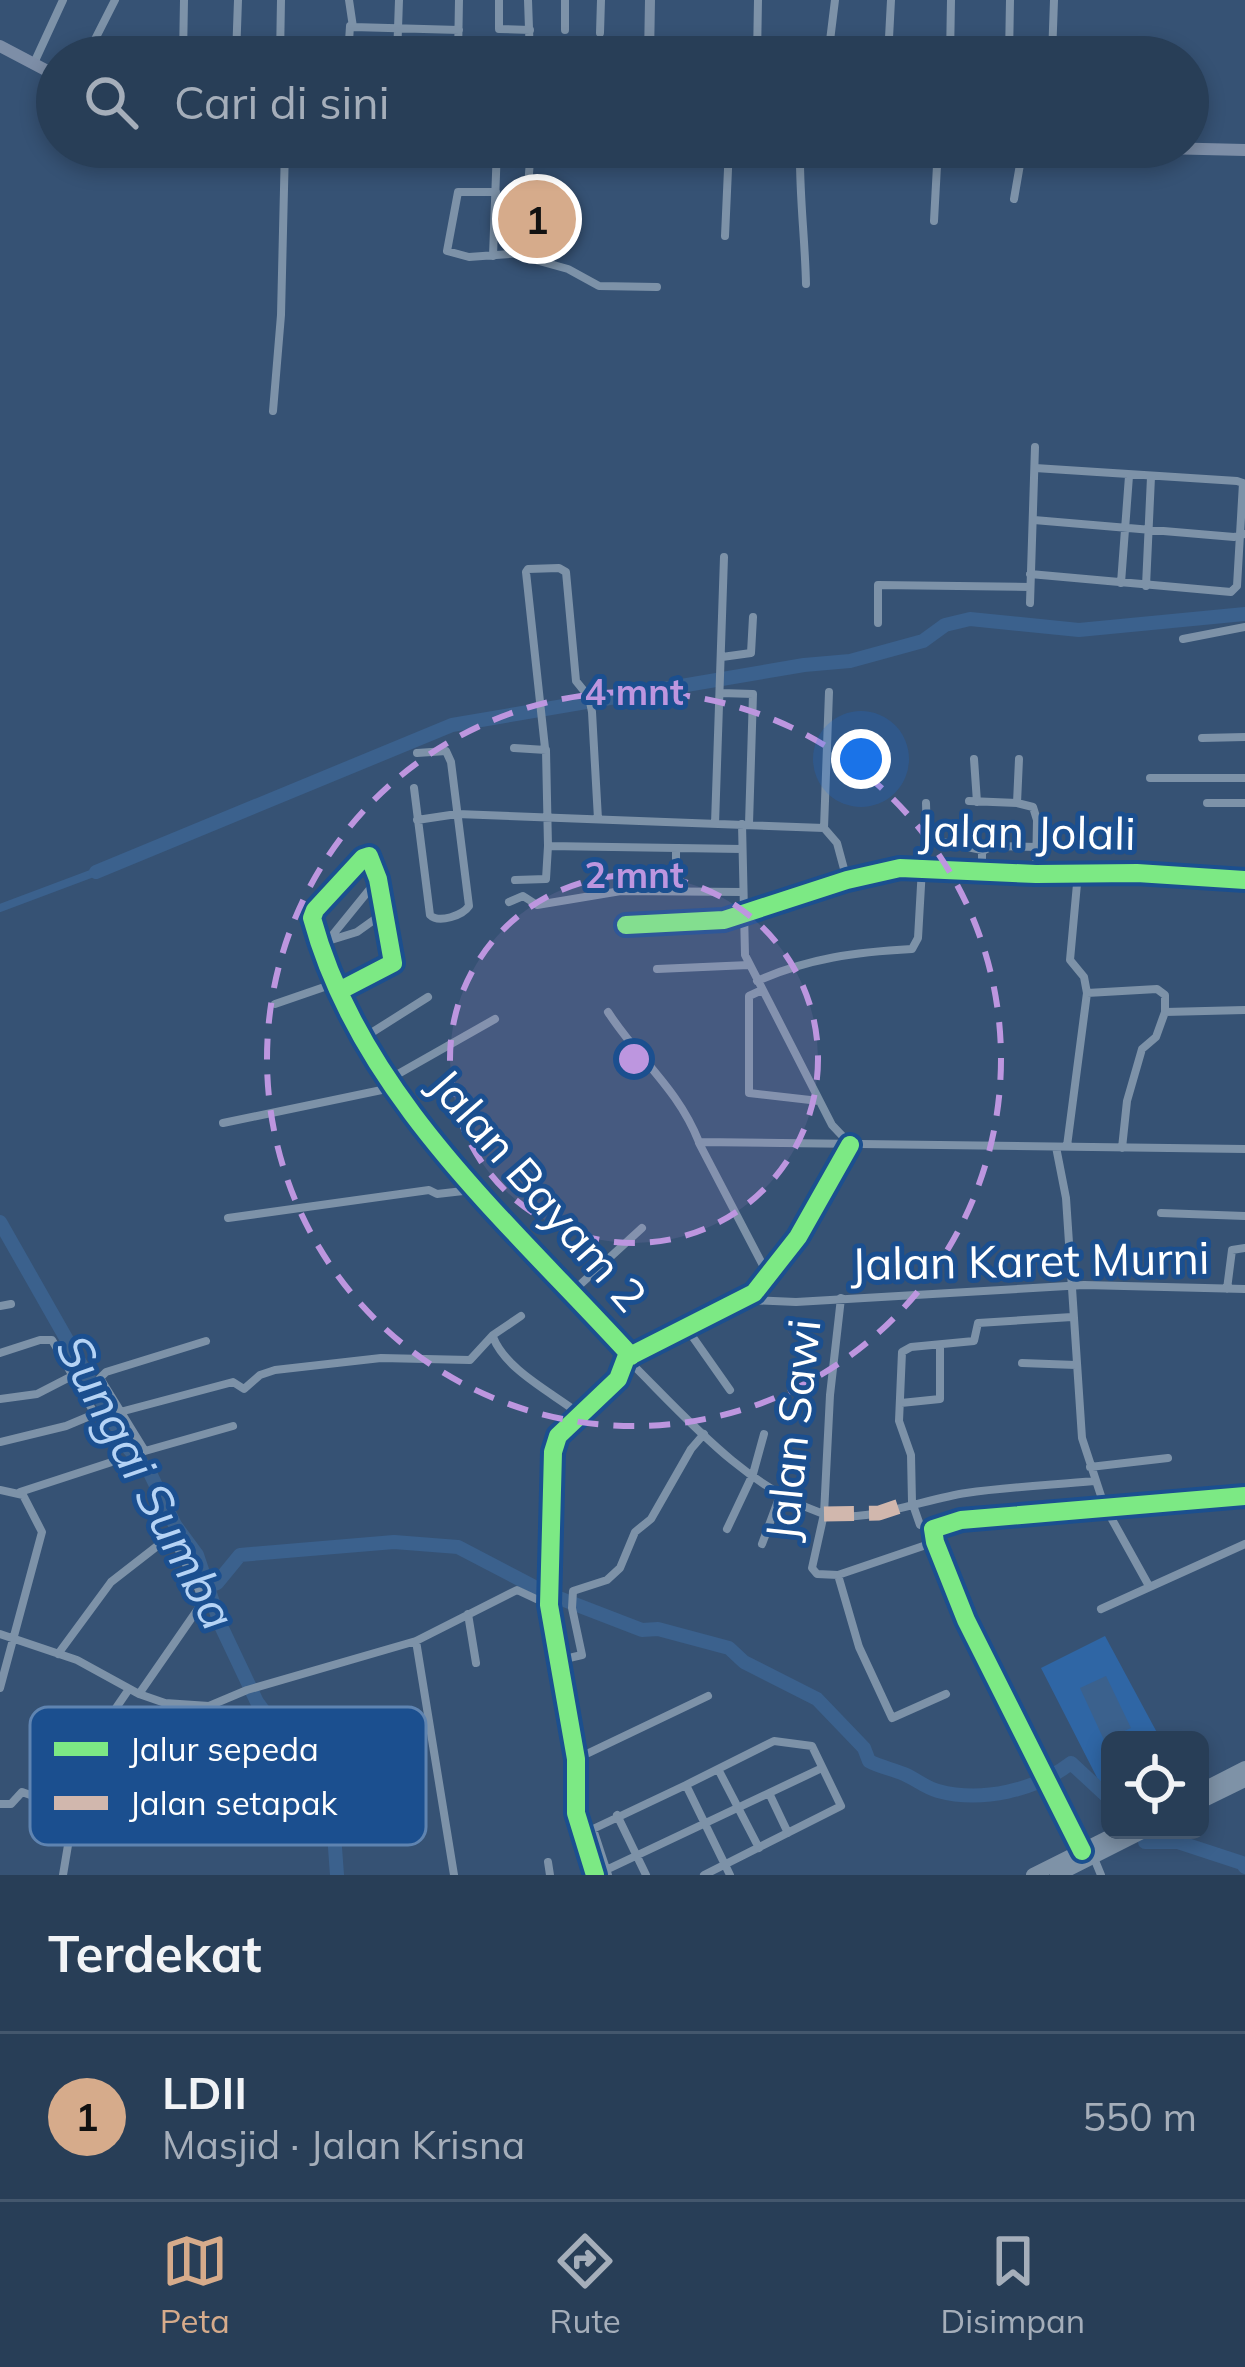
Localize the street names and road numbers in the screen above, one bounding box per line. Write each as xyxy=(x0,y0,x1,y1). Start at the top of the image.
street label: Jalan Jolali xyxy=(918,801,1136,861)
street label: Jalan Bayam 2 xyxy=(418,1056,660,1322)
street label: Jalan Karet Murni xyxy=(850,1229,1210,1291)
street label: Jalan Sawi xyxy=(753,1316,831,1543)

